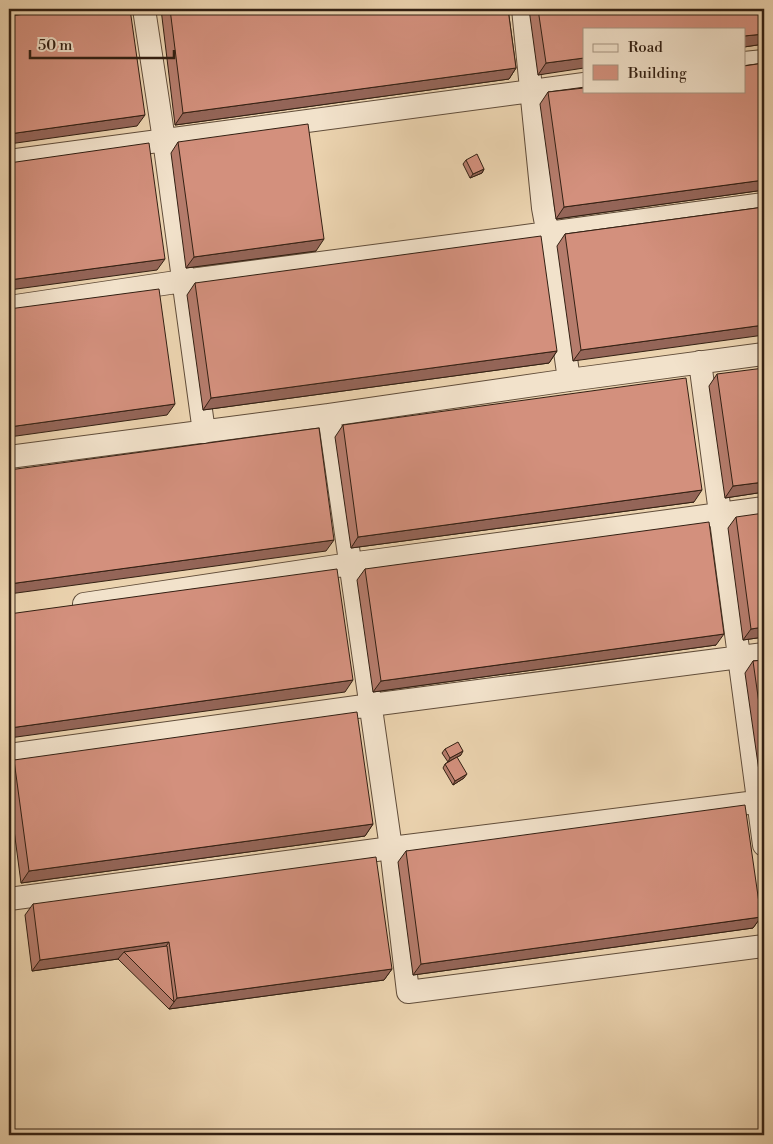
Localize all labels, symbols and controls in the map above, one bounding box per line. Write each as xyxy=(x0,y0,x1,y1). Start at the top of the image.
scale bar xyxy=(30,28,174,60)
legend xyxy=(583,28,746,92)
text: 50 m xyxy=(38,36,72,55)
text: Road xyxy=(628,38,663,57)
text: Building xyxy=(627,64,687,83)

